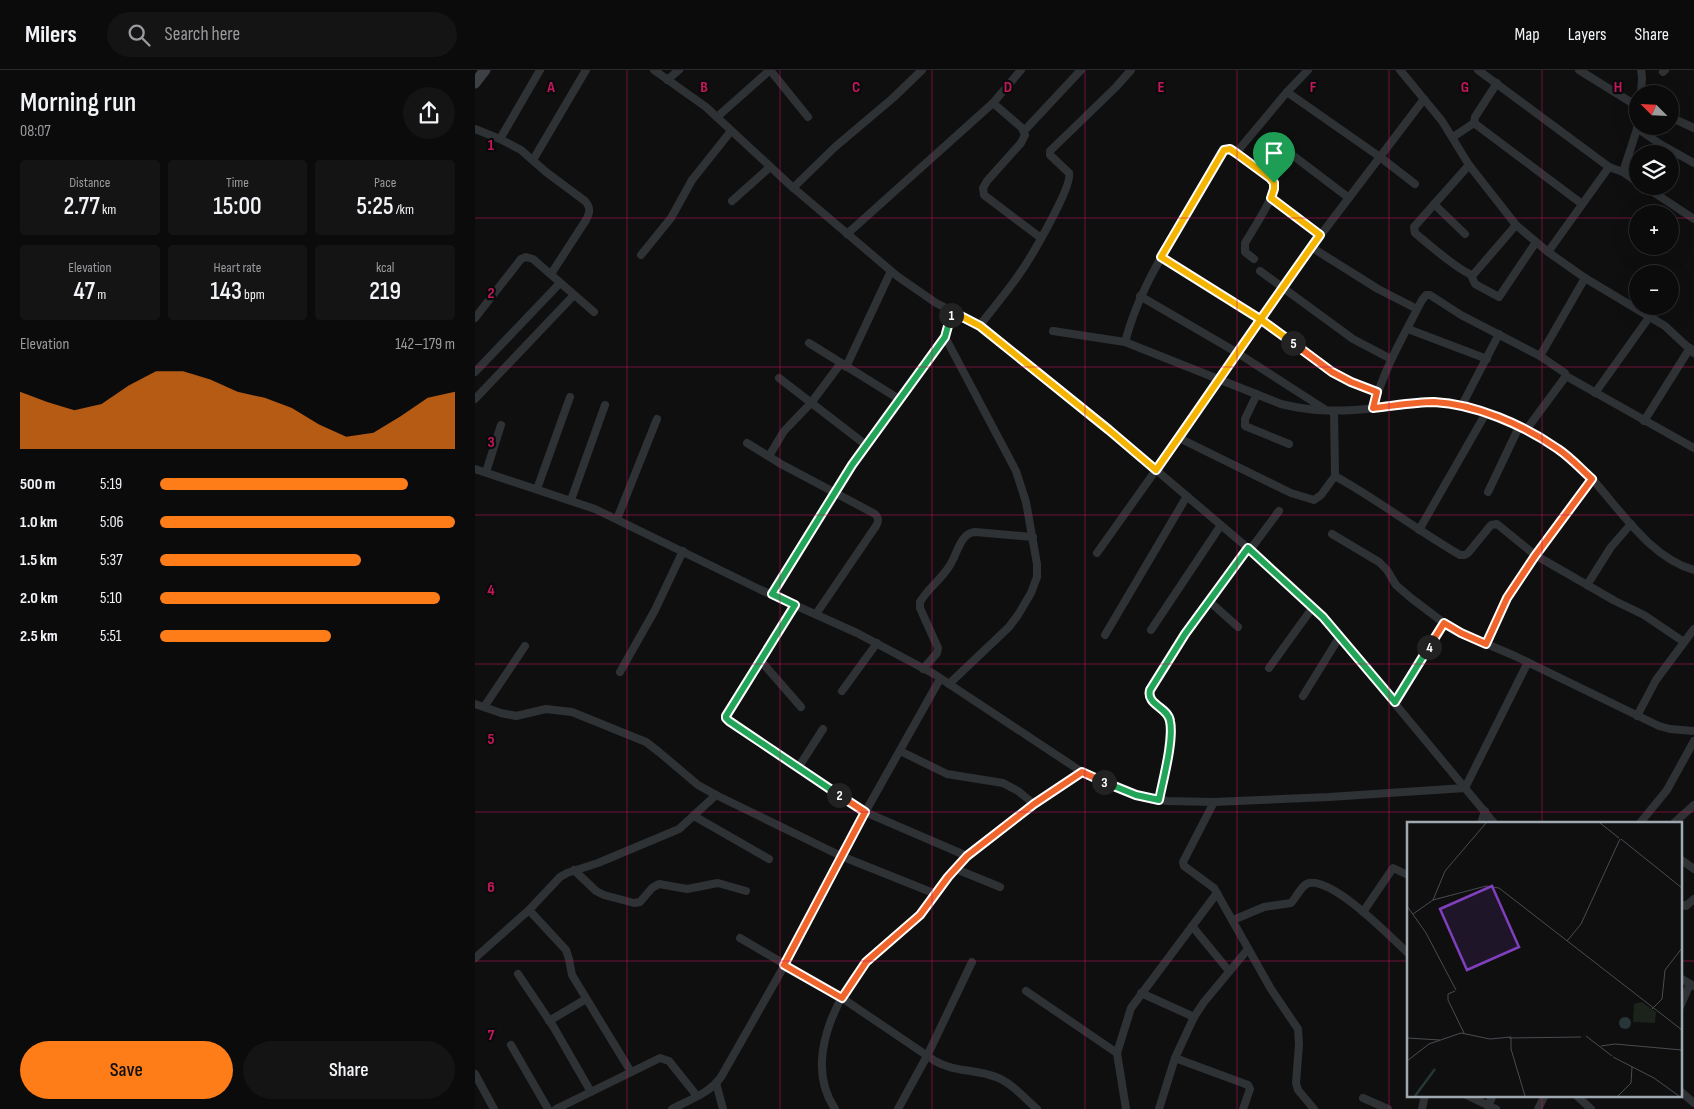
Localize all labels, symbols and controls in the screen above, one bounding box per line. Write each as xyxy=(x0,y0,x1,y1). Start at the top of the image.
search box xyxy=(107,12,457,57)
text: Milers xyxy=(25,20,77,49)
icon: search xyxy=(125,21,153,49)
text: Search here xyxy=(165,23,240,46)
text: Map xyxy=(1515,24,1540,45)
text: Layers xyxy=(1568,24,1607,45)
text: Share xyxy=(1635,24,1669,45)
text: A xyxy=(546,78,555,97)
text: B xyxy=(700,78,708,97)
text: C xyxy=(852,78,860,97)
text: D xyxy=(1004,78,1012,97)
text: E xyxy=(1158,78,1165,97)
text: F xyxy=(1310,78,1317,97)
text: G xyxy=(1461,78,1469,97)
text: H xyxy=(1614,78,1622,97)
north arrow xyxy=(1629,85,1679,135)
map controls xyxy=(1629,85,1679,315)
text: Morning run xyxy=(20,86,136,119)
button: share xyxy=(403,87,455,139)
text: 08:07 xyxy=(20,122,51,141)
pin xyxy=(1253,132,1295,183)
text: 1 xyxy=(488,136,495,155)
icon: arrive xyxy=(1260,139,1288,167)
button: layers xyxy=(1629,145,1679,195)
text: Distance xyxy=(69,174,110,191)
text: Time xyxy=(226,174,249,191)
text: Pace xyxy=(374,174,396,191)
text: 2.77 xyxy=(63,191,100,222)
text: 15:00 xyxy=(213,191,262,222)
text: 5:25 xyxy=(356,191,393,222)
text: km xyxy=(100,201,116,218)
text: /km xyxy=(393,201,414,218)
button: + xyxy=(1629,205,1679,255)
text: Elevation xyxy=(68,259,111,276)
text: Heart rate xyxy=(214,259,261,276)
text: kcal xyxy=(376,259,394,276)
button: − xyxy=(1629,265,1679,315)
text: 47 xyxy=(74,276,95,307)
text: 143 xyxy=(210,276,242,307)
text: 219 xyxy=(369,276,401,307)
text: 2 xyxy=(487,284,495,303)
text: m xyxy=(95,286,106,303)
text: bpm xyxy=(242,286,265,303)
pin: 1 xyxy=(939,302,963,328)
text: 1 xyxy=(949,307,954,324)
pin: 5 xyxy=(1281,330,1305,356)
text: Elevation xyxy=(20,335,69,354)
text: 142–179 m xyxy=(395,335,455,354)
text: 5 xyxy=(1290,335,1297,352)
text: 3 xyxy=(487,433,495,452)
text: 500 m xyxy=(20,475,55,494)
text: 5:19 xyxy=(100,475,122,494)
text: 1.0 km xyxy=(20,513,57,532)
text: 5:06 xyxy=(100,513,124,532)
text: 1.5 km xyxy=(20,551,57,570)
text: 5:37 xyxy=(100,551,123,570)
text: 4 xyxy=(487,581,495,600)
text: 2.0 km xyxy=(20,589,58,608)
text: 5:10 xyxy=(100,589,122,608)
text: 2.5 km xyxy=(20,627,58,646)
text: 5:51 xyxy=(100,627,121,646)
pin: 4 xyxy=(1417,634,1441,660)
text: 4 xyxy=(1426,639,1433,656)
text: 5 xyxy=(487,730,495,749)
pin: 3 xyxy=(1091,770,1117,794)
text: 3 xyxy=(1101,774,1108,791)
pin: 2 xyxy=(827,782,851,808)
text: 2 xyxy=(836,787,843,804)
inset map xyxy=(1407,822,1681,1096)
text: 6 xyxy=(487,878,495,897)
text: 7 xyxy=(488,1026,495,1045)
button: Save xyxy=(20,1041,233,1099)
button: Share xyxy=(243,1041,455,1099)

